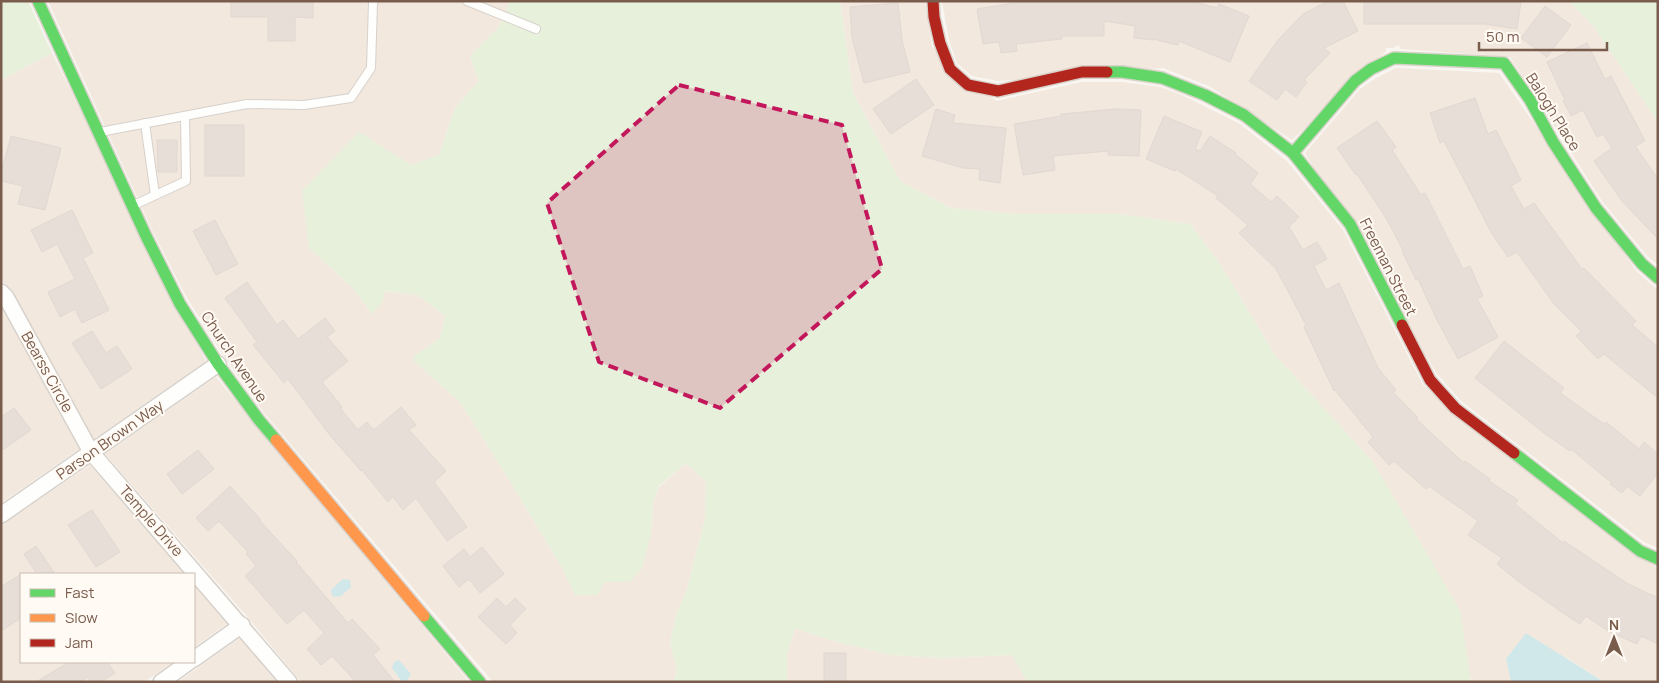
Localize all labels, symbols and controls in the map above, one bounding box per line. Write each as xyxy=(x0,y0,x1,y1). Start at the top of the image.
scale bar xyxy=(1479,20,1606,52)
text: 50 m xyxy=(1486,26,1520,47)
street label: Balogh Place xyxy=(1521,69,1586,155)
street label: Freeman Street xyxy=(1355,214,1422,319)
street label: Church Avenue xyxy=(196,307,273,406)
street label: Bearss Circle xyxy=(16,327,79,416)
street label: Parson Brown Way xyxy=(52,395,168,484)
street label: Temple Drive xyxy=(115,480,188,561)
legend xyxy=(20,573,195,663)
text: Fast xyxy=(65,582,94,603)
text: Slow xyxy=(65,607,98,628)
north arrow xyxy=(1589,613,1639,663)
text: N xyxy=(1609,615,1619,634)
text: Jam xyxy=(65,632,93,653)

